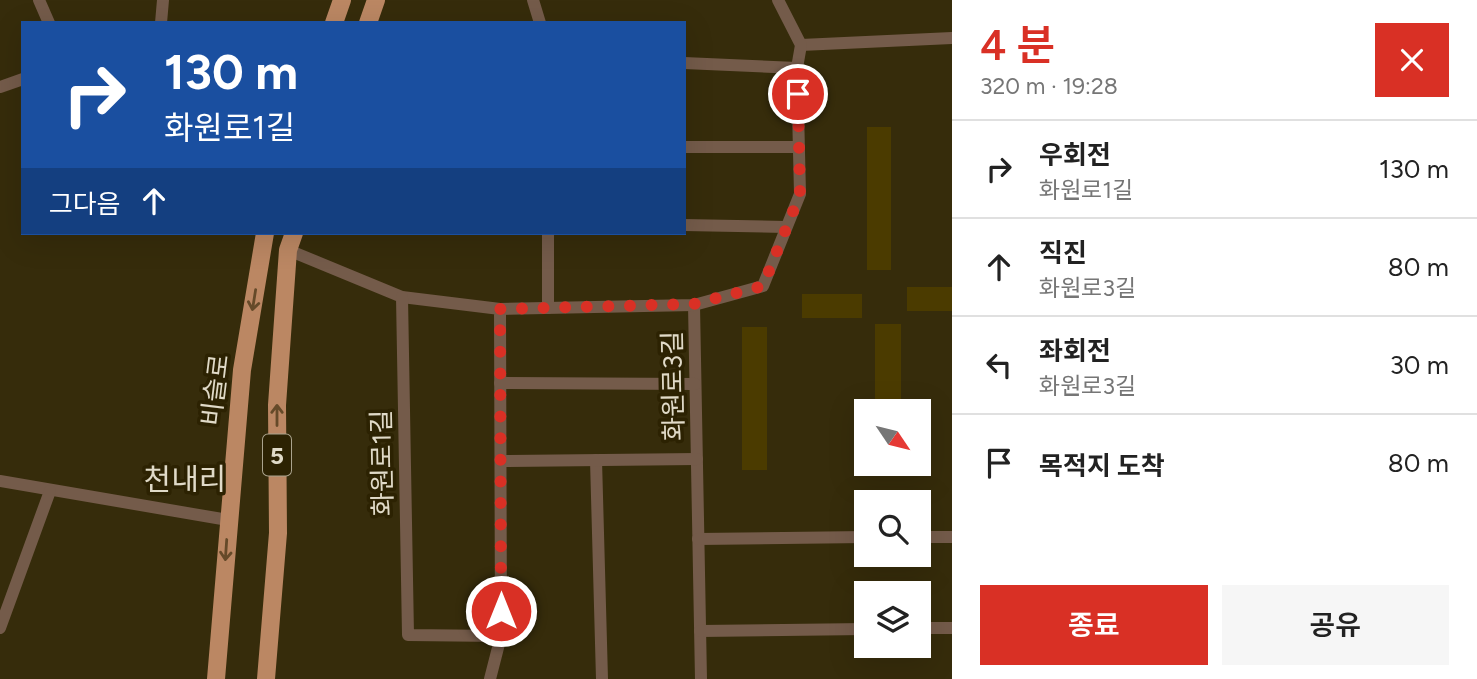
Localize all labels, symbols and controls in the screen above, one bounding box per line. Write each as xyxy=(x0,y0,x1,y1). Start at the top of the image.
text: 4 분 xyxy=(980,20,1055,71)
button: close xyxy=(1375,23,1449,97)
text: 130 m xyxy=(164,42,298,101)
icon: right xyxy=(49,49,140,140)
pin xyxy=(768,64,828,124)
text: 320 m · 19:28 xyxy=(980,72,1118,100)
icon: arrive xyxy=(779,75,817,113)
text: 화원로1길 xyxy=(164,109,295,147)
text: 우회전 xyxy=(1039,139,1111,171)
icon: right xyxy=(980,150,1018,188)
text: 130 m xyxy=(1379,153,1449,185)
text: 화원로1길 xyxy=(1039,176,1133,204)
icon: ahead xyxy=(135,182,173,220)
text: 그다음 xyxy=(49,188,121,220)
text: 직진 xyxy=(1039,237,1087,269)
icon: ahead xyxy=(980,248,1018,286)
text: 80 m xyxy=(1388,251,1449,283)
text: 화원로3길 xyxy=(1039,274,1136,302)
one-way arrow xyxy=(247,288,260,311)
street label: 화원로3길 xyxy=(656,331,690,441)
text: 좌회전 xyxy=(1039,335,1111,367)
icon: left xyxy=(980,346,1018,384)
text: 30 m xyxy=(1390,349,1449,381)
street label: 비슬로 xyxy=(195,352,235,428)
text: 화원로3길 xyxy=(1039,372,1136,400)
north arrow xyxy=(854,399,931,476)
map controls xyxy=(854,399,931,658)
one-way arrow xyxy=(270,404,284,427)
street label: 화원로1길 xyxy=(365,410,399,516)
road number: 5 xyxy=(263,434,291,476)
icon: arrive xyxy=(980,444,1018,482)
text: 80 m xyxy=(1388,447,1449,479)
text: 목적지 도착 xyxy=(1039,450,1165,482)
district label: 천내리 xyxy=(144,461,226,498)
button: search xyxy=(854,490,931,567)
one-way arrow xyxy=(219,539,232,561)
position arrow xyxy=(464,574,538,648)
button: layers xyxy=(854,581,931,658)
button: 종료 xyxy=(980,585,1208,665)
button: 공유 xyxy=(1222,585,1449,665)

